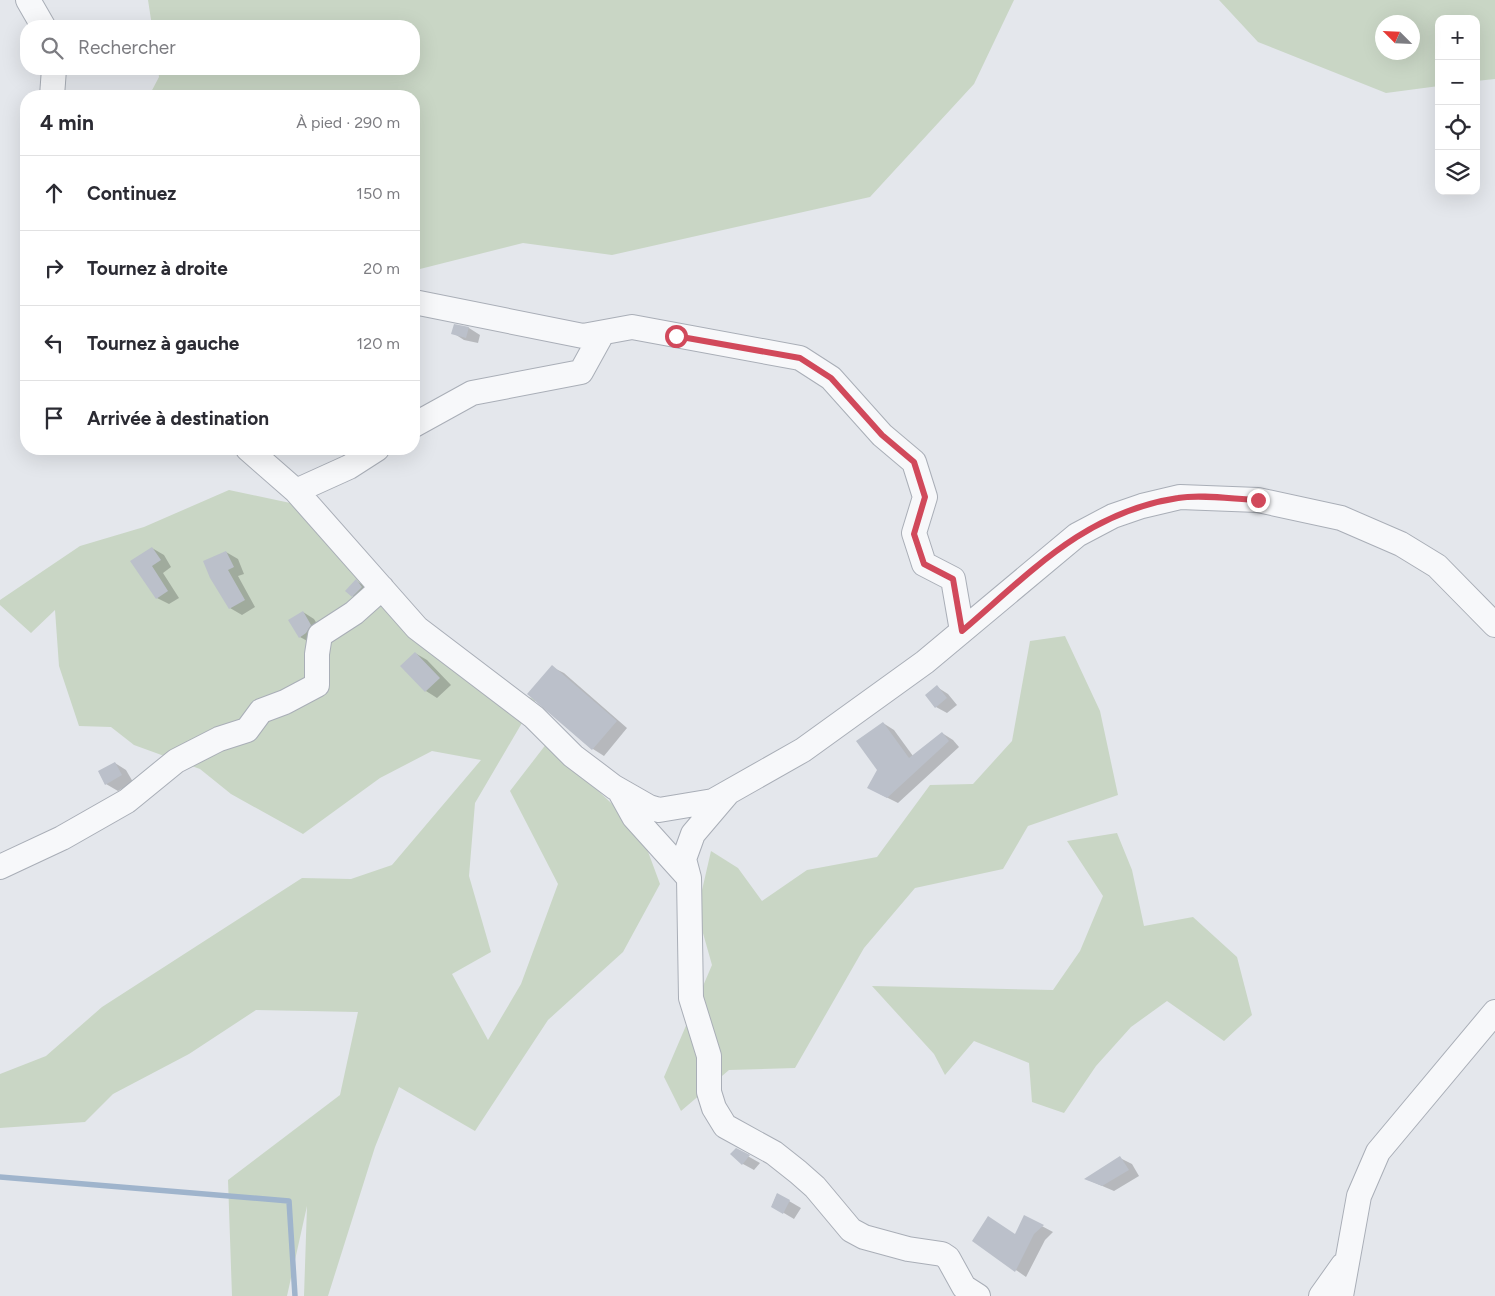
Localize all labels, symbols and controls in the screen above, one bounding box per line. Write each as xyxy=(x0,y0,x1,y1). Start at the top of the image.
north arrow xyxy=(1375,15,1420,60)
map controls xyxy=(1435,15,1480,195)
button: + xyxy=(1435,15,1480,60)
search box xyxy=(20,20,420,75)
icon: search xyxy=(38,34,66,62)
text: Rechercher xyxy=(78,36,176,59)
button: − xyxy=(1435,60,1480,105)
button: locate xyxy=(1435,105,1480,150)
text: 4 min xyxy=(40,110,94,135)
text: À pied · 290 m xyxy=(296,113,400,132)
button: layers xyxy=(1435,150,1480,195)
icon: ahead xyxy=(40,179,68,207)
text: Continuez xyxy=(87,182,176,205)
text: 150 m xyxy=(356,184,400,203)
icon: right xyxy=(40,254,68,282)
text: Tournez à droite xyxy=(87,257,228,280)
text: 20 m xyxy=(363,259,400,278)
route start xyxy=(665,325,688,348)
icon: left xyxy=(40,329,68,357)
text: Tournez à gauche xyxy=(87,332,239,355)
text: 120 m xyxy=(357,334,400,353)
icon: arrive xyxy=(40,404,68,432)
text: Arrivée à destination xyxy=(87,407,269,430)
route end xyxy=(1247,489,1270,512)

